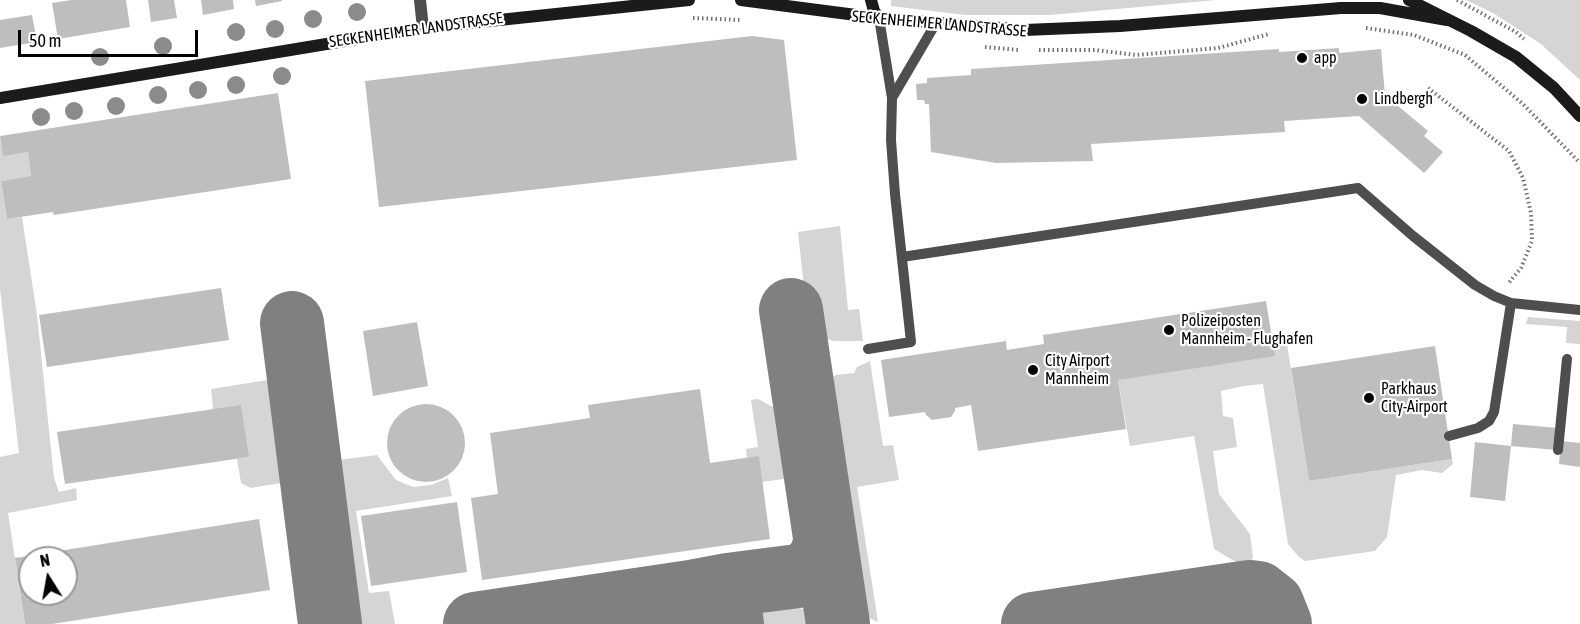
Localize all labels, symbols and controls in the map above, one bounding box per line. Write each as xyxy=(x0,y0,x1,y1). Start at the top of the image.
street label: SECKENHEIMER LANDSTRASSE xyxy=(851,7,1027,41)
street label: SECKENHEIMER LANDSTRASSE xyxy=(328,8,504,52)
scale bar xyxy=(21,18,201,56)
text: 50 m xyxy=(29,30,61,51)
place label: app xyxy=(1314,48,1337,68)
marker: app xyxy=(1295,51,1309,65)
place label: Lindbergh xyxy=(1374,89,1433,109)
marker: Lindbergh xyxy=(1355,92,1369,106)
place label: Polizeiposten Mannheim - Flughafen xyxy=(1181,311,1313,349)
marker: Polizeiposten Mannheim - Flughafen xyxy=(1162,323,1176,337)
place label: City Airport Mannheim xyxy=(1045,351,1110,389)
marker: City Airport Mannheim xyxy=(1026,363,1040,377)
place label: Parkhaus City-Airport xyxy=(1381,379,1448,417)
marker: Parkhaus City-Airport xyxy=(1362,391,1376,405)
north arrow xyxy=(18,546,78,606)
text: N xyxy=(39,551,51,570)

